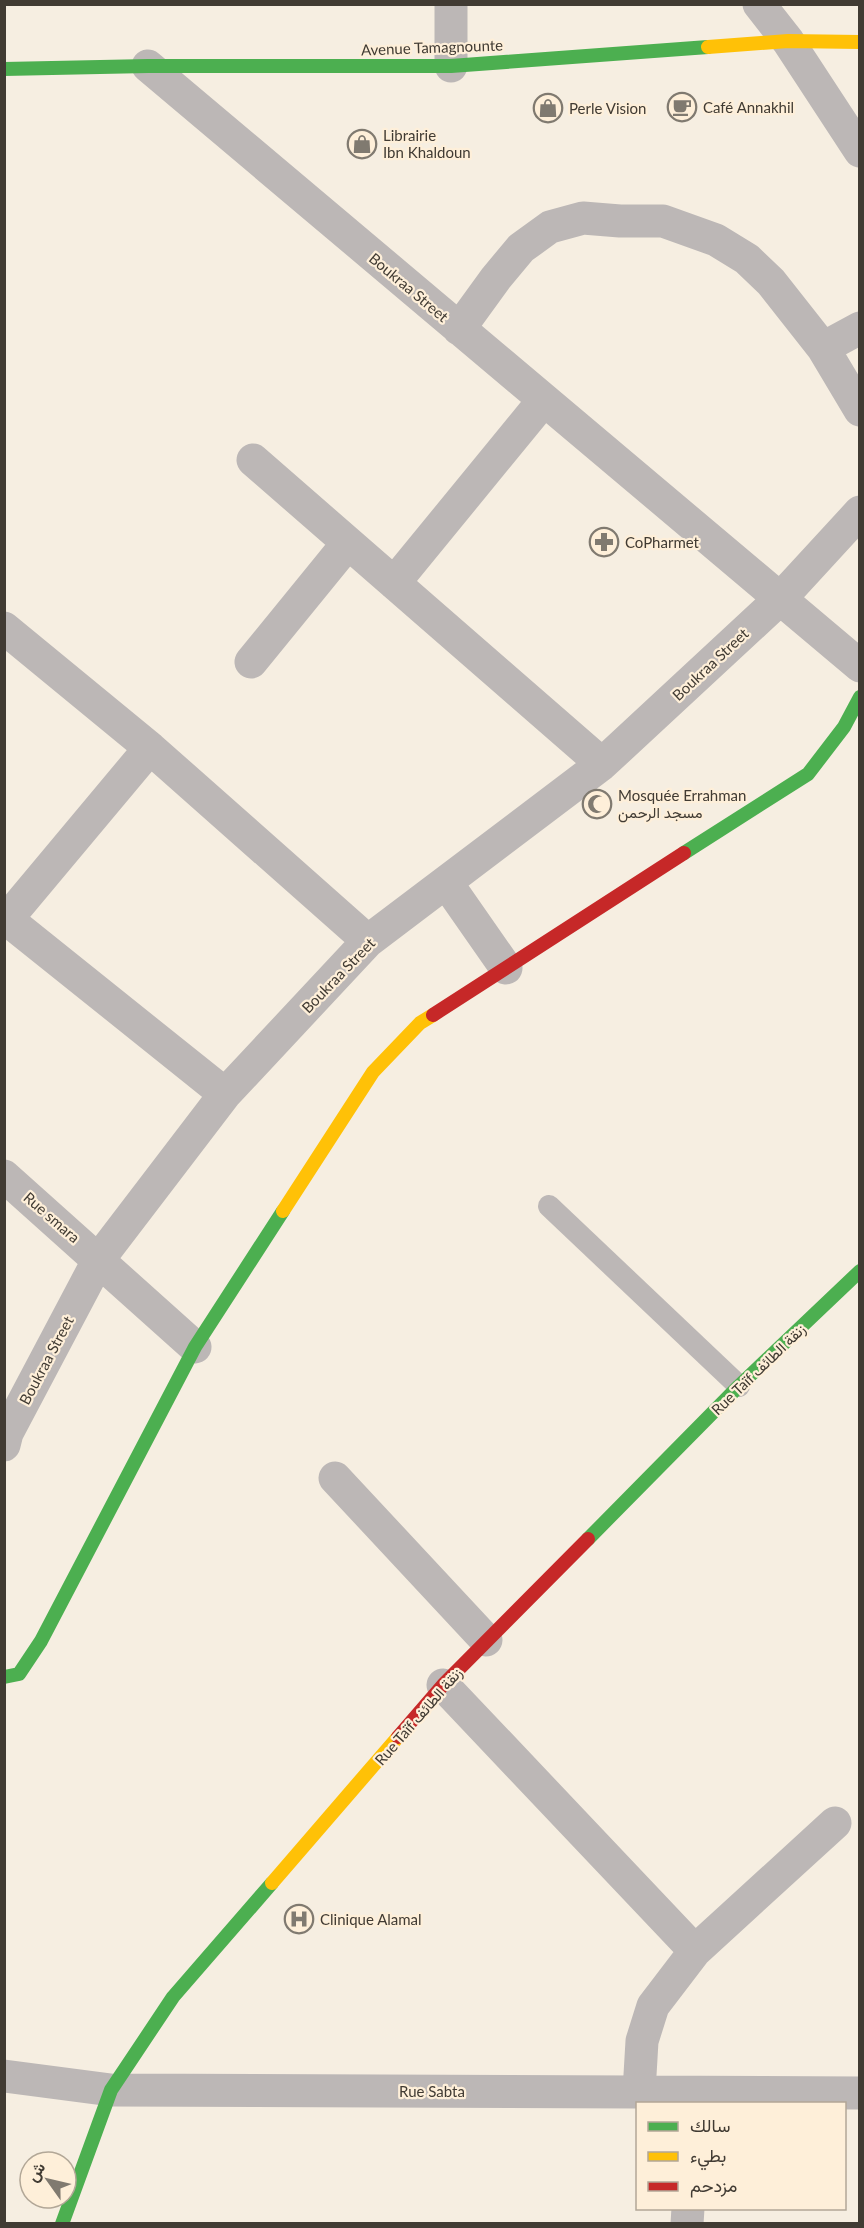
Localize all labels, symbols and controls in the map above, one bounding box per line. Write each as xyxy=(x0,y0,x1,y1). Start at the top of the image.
street label: Avenue Tamagnounte xyxy=(361,36,503,58)
cafe icon: Café Annakhil xyxy=(666,91,698,123)
shop icon: Perle Vision xyxy=(532,92,564,124)
place label: Café Annakhil xyxy=(703,98,794,116)
place label: Perle Vision xyxy=(569,99,646,117)
place label: Librairie Ibn Khaldoun xyxy=(383,126,471,161)
shop icon: Librairie Ibn Khaldoun xyxy=(346,128,378,160)
street label: Boukraa Street xyxy=(366,249,453,326)
pharmacy icon: CoPharmet xyxy=(588,526,620,558)
place label: CoPharmet xyxy=(625,533,700,551)
street label: Boukraa Street xyxy=(668,624,752,704)
place label: Mosquée Errahman مسجد الرحمن xyxy=(618,786,746,823)
mosque icon: Mosquée Errahman مسجد الرحمن xyxy=(581,788,613,820)
street label: Boukraa Street xyxy=(298,933,379,1016)
street label: Rue smara xyxy=(20,1188,84,1246)
street label: Boukraa Street xyxy=(15,1312,77,1407)
street label: Rue Taïf زنقة الطائف xyxy=(707,1320,809,1419)
street label: Rue Taïf زنقة الطائف xyxy=(371,1663,466,1769)
hospital icon: Clinique Alamal xyxy=(283,1903,315,1935)
place label: Clinique Alamal xyxy=(320,1910,422,1928)
street label: Rue Sabta xyxy=(399,2082,465,2100)
legend xyxy=(636,2102,846,2210)
text: سالك xyxy=(690,2114,730,2136)
text: بطيء xyxy=(690,2144,726,2171)
north arrow xyxy=(18,2150,78,2210)
text: ش xyxy=(22,2158,49,2185)
text: مزدحم xyxy=(690,2174,737,2198)

